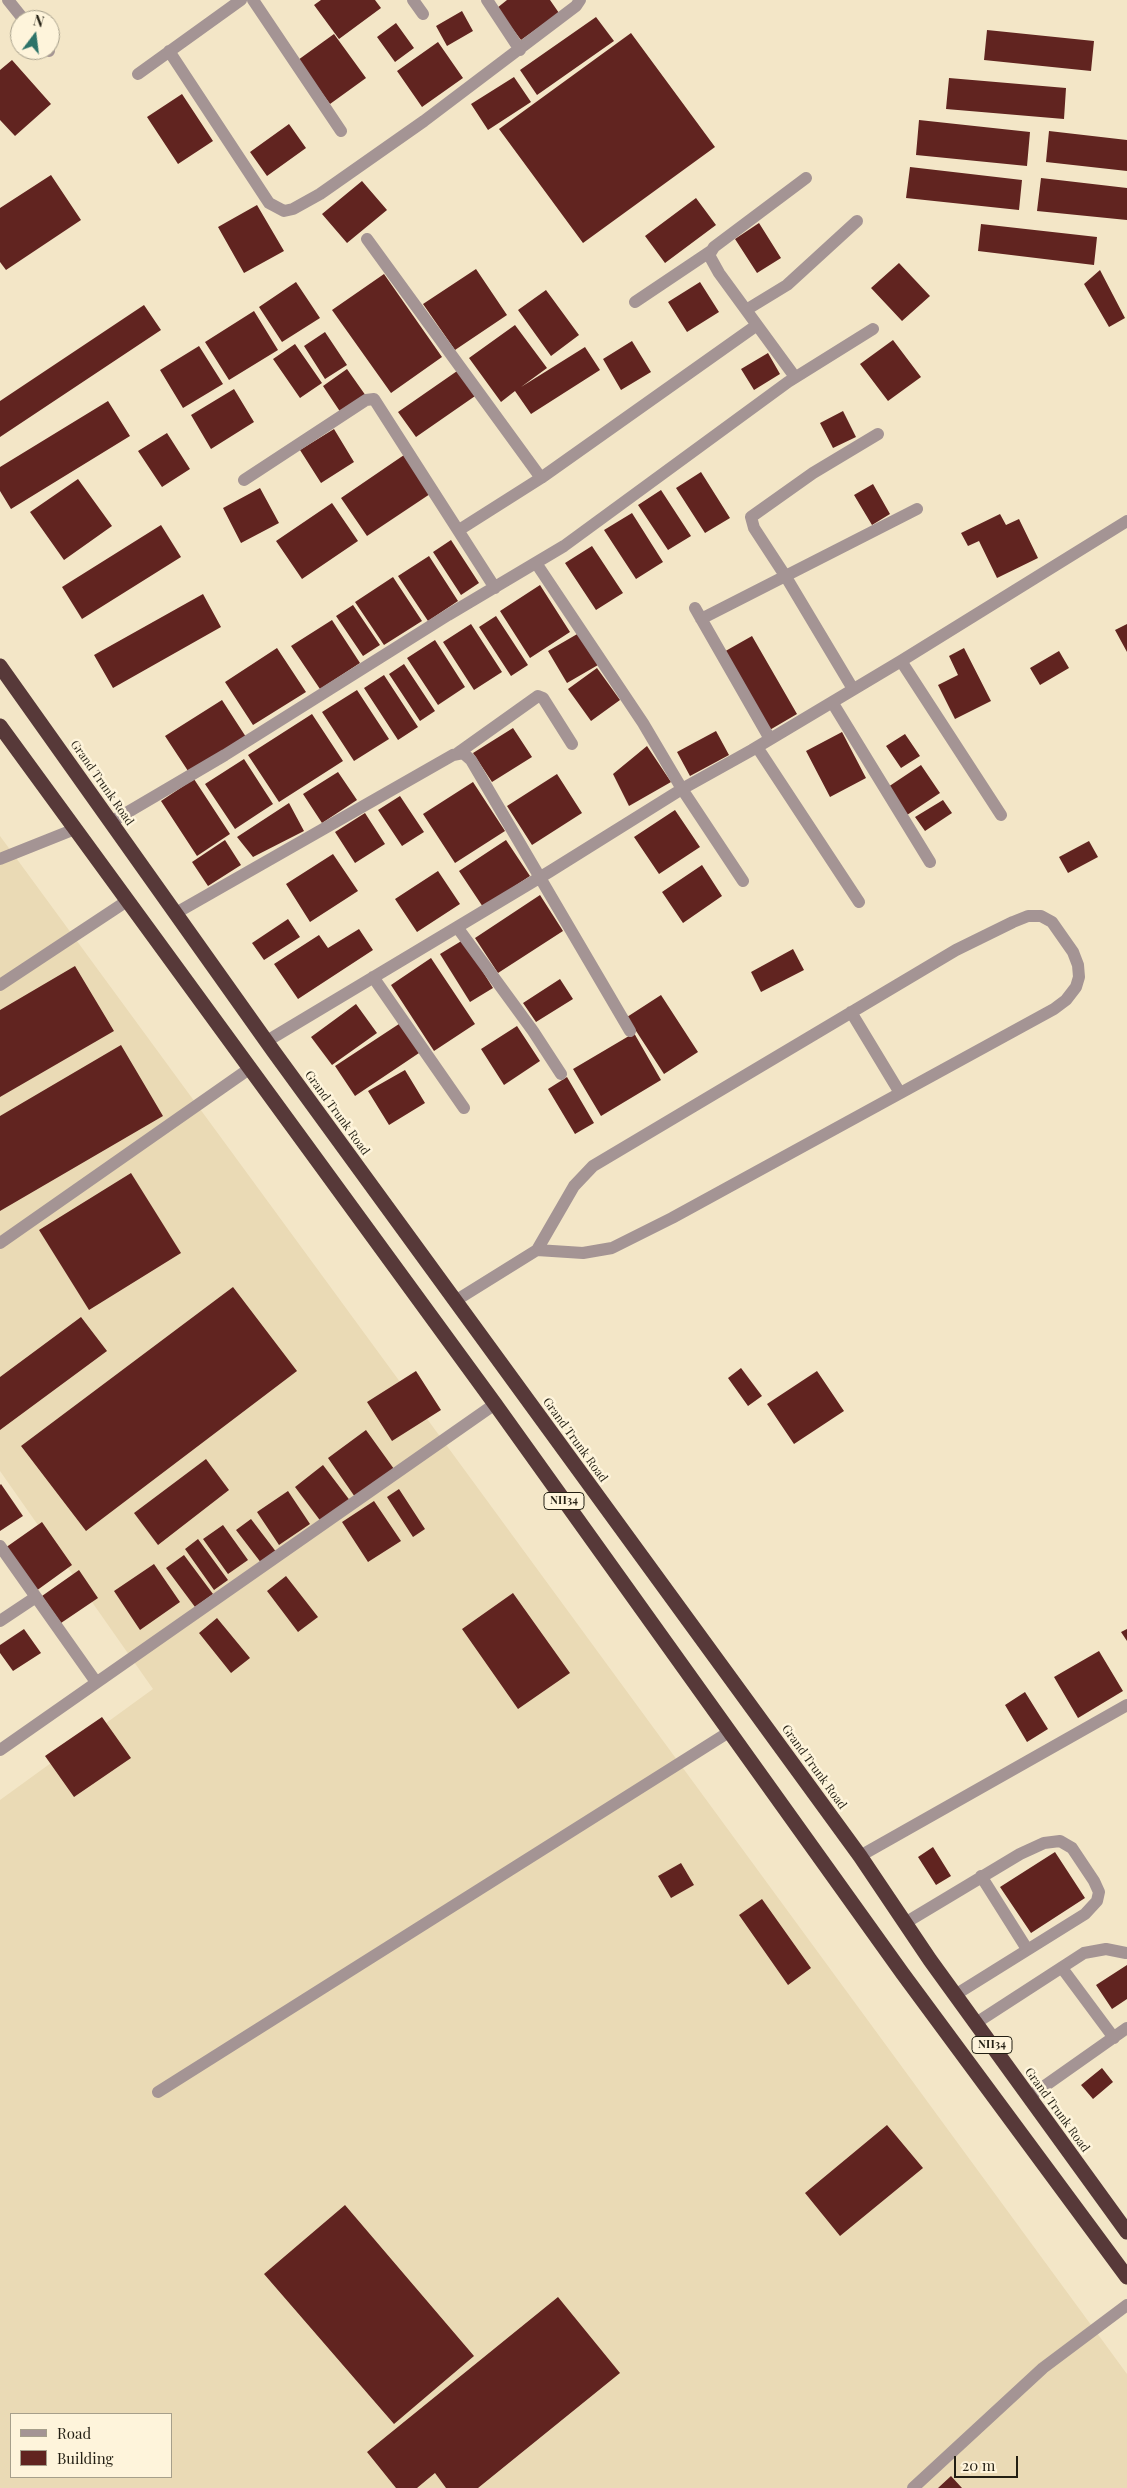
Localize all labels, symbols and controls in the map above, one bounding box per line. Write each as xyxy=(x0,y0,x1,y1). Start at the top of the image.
north arrow xyxy=(10,10,60,60)
text: N xyxy=(31,11,46,31)
street label: Grand Trunk Road xyxy=(67,738,137,828)
street label: Grand Trunk Road xyxy=(302,1068,372,1158)
street label: Grand Trunk Road xyxy=(540,1395,610,1485)
road number: NH34 xyxy=(544,1492,584,1510)
street label: Grand Trunk Road xyxy=(779,1722,849,1812)
road number: NH34 xyxy=(972,2036,1012,2054)
street label: Grand Trunk Road xyxy=(1022,2065,1092,2155)
legend xyxy=(10,2413,172,2478)
text: Road xyxy=(57,2423,91,2443)
scale bar xyxy=(957,2446,1021,2478)
text: Building xyxy=(57,2448,113,2468)
text: 20 m xyxy=(962,2455,995,2475)

